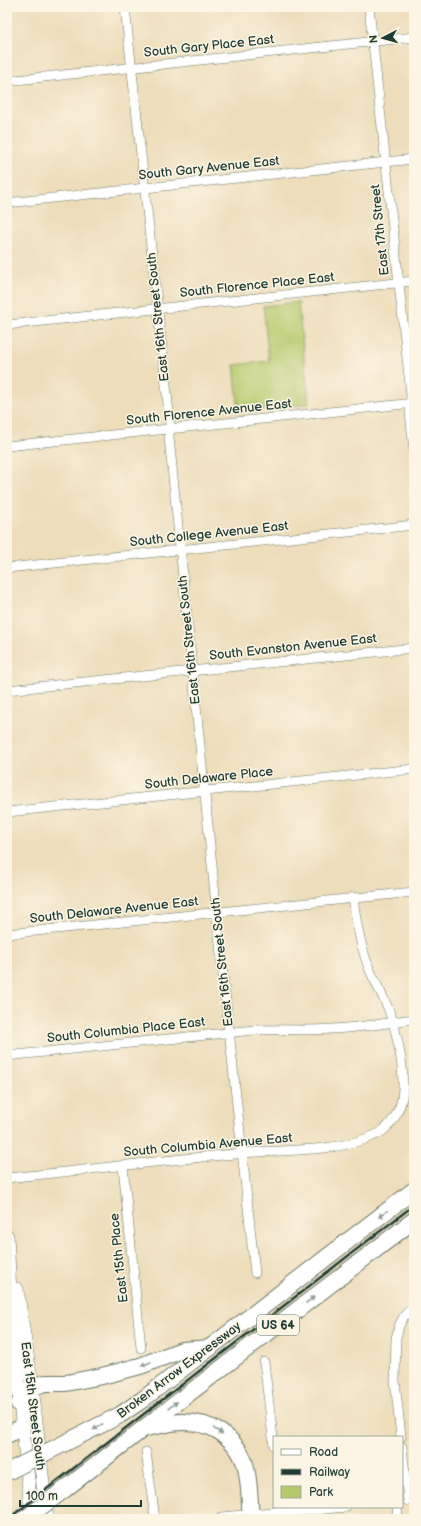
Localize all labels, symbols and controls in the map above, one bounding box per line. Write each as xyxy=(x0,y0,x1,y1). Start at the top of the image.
north arrow xyxy=(363,18,403,58)
street label: South Gary Place East xyxy=(143,31,275,61)
text: N xyxy=(367,34,380,44)
street label: South Gary Avenue East xyxy=(138,153,280,183)
street label: East 17th Street xyxy=(367,184,393,276)
street label: East 16th Street South xyxy=(143,252,173,382)
street label: South Florence Place East xyxy=(179,269,335,301)
street label: South Florence Avenue East xyxy=(126,395,292,429)
street label: South College Avenue East xyxy=(129,518,289,550)
street label: East 16th Street South xyxy=(174,575,204,705)
street label: South Evanston Avenue East xyxy=(209,630,377,664)
street label: South Delaware Place xyxy=(144,763,274,793)
street label: South Delaware Avenue East xyxy=(29,893,199,927)
street label: East 16th Street South xyxy=(207,897,237,1027)
street label: South Columbia Place East xyxy=(46,1014,206,1046)
street label: South Columbia Avenue East xyxy=(123,1130,293,1160)
one-way arrow xyxy=(378,1209,389,1218)
street label: East 15th Place xyxy=(106,1212,132,1304)
one-way arrow xyxy=(304,1296,315,1305)
road number: US 64 xyxy=(257,1315,299,1335)
street label: Broken Arrow Expressway xyxy=(114,1318,244,1422)
street label: East 15th Street South xyxy=(17,1341,49,1471)
one-way arrow xyxy=(139,1361,151,1367)
one-way arrow xyxy=(168,1401,179,1410)
one-way arrow xyxy=(93,1424,104,1431)
one-way arrow xyxy=(213,1427,223,1435)
legend xyxy=(273,1436,403,1508)
text: Road xyxy=(309,1445,338,1460)
text: Railway xyxy=(309,1465,351,1480)
scale bar xyxy=(20,1482,141,1508)
text: Park xyxy=(309,1485,333,1500)
text: 100 m xyxy=(26,1489,58,1504)

